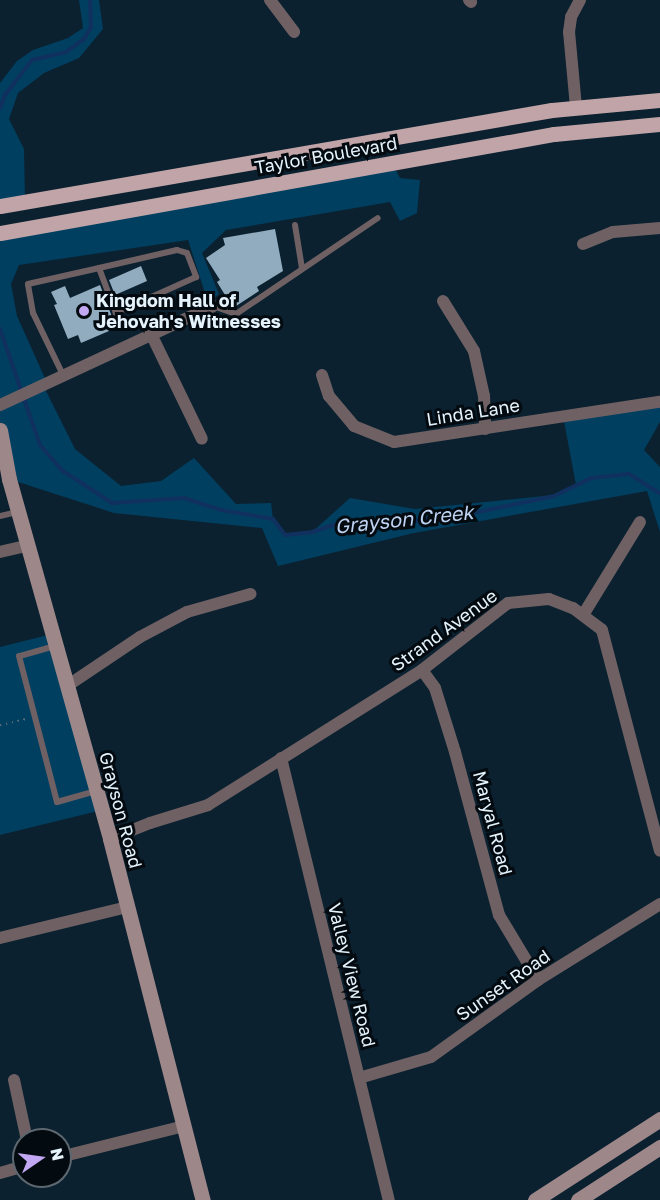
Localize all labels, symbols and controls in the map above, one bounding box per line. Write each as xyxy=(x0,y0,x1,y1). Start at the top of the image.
street label: Taylor Boulevard xyxy=(253,132,399,178)
place label: Kingdom Hall of Jehovah's Witnesses xyxy=(96,290,281,332)
marker: Kingdom Hall of Jehovah's Witnesses xyxy=(77,304,91,318)
street label: Linda Lane xyxy=(425,394,521,430)
water label: Grayson Creek xyxy=(333,500,475,538)
street label: Strand Avenue xyxy=(387,584,501,676)
street label: Grayson Road xyxy=(95,750,147,870)
street label: Maryal Road xyxy=(469,768,517,878)
street label: Valley View Road xyxy=(324,901,380,1049)
street label: Sunset Road xyxy=(452,945,554,1025)
north arrow xyxy=(12,1128,72,1188)
text: N xyxy=(46,1146,69,1163)

